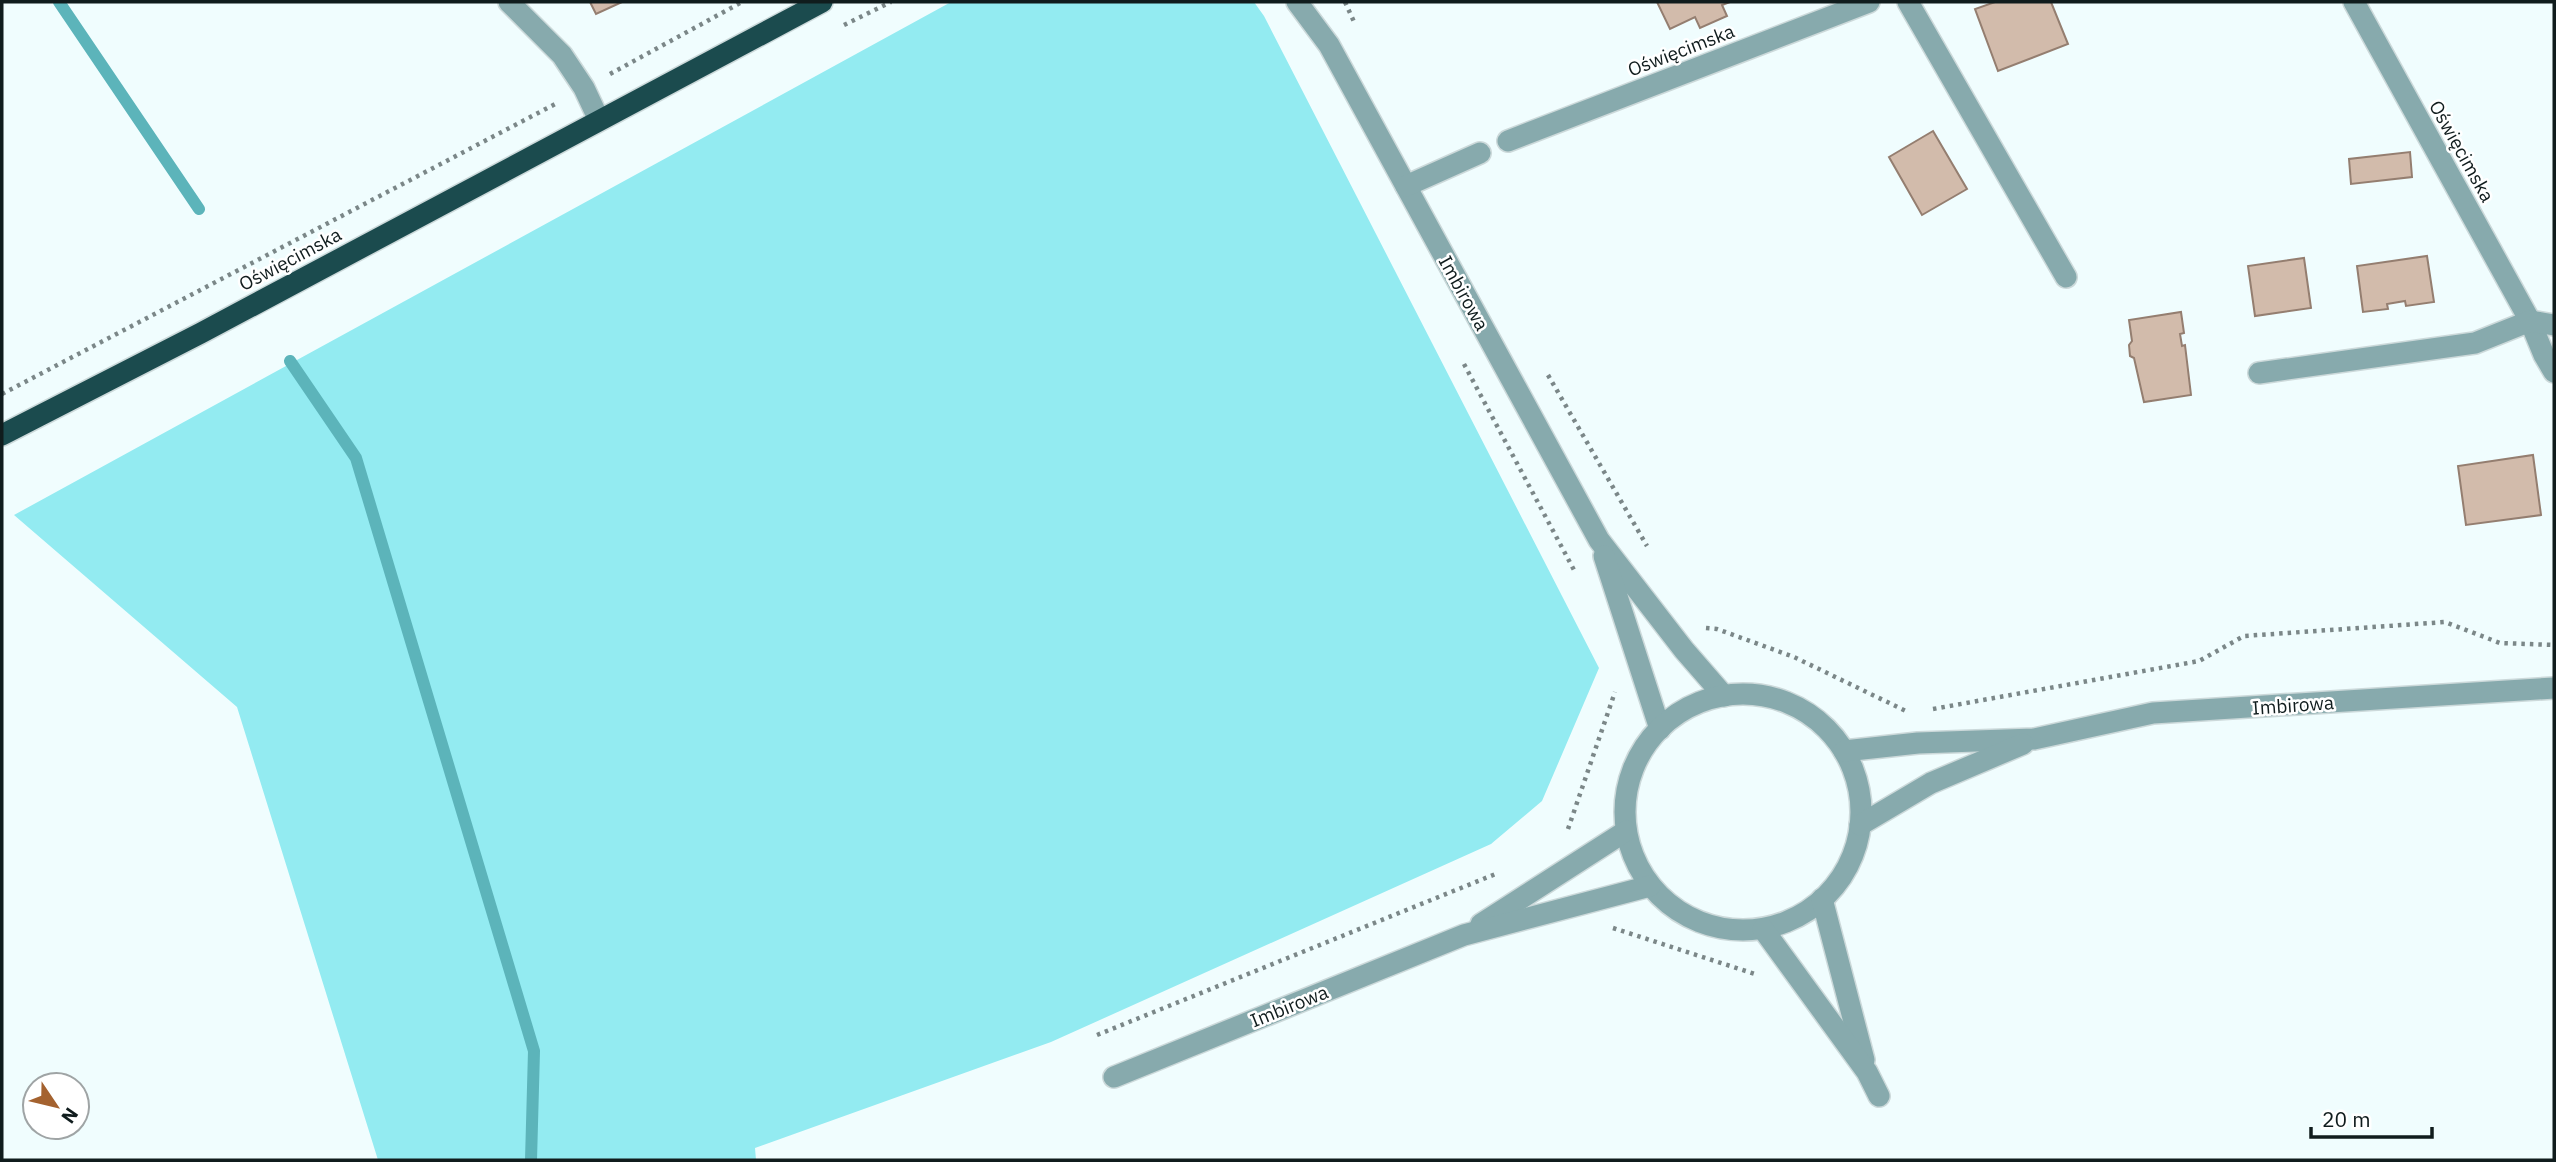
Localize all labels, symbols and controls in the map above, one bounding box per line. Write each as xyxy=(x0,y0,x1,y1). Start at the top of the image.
street label: Oświęcimska xyxy=(1624,19,1738,81)
street label: Oświęcimska xyxy=(2424,96,2500,206)
street label: Oświęcimska xyxy=(235,222,345,296)
street label: Imbirowa xyxy=(1434,251,1494,335)
street label: Imbirowa xyxy=(2251,690,2335,720)
street label: Imbirowa xyxy=(1247,980,1331,1032)
north arrow xyxy=(21,1071,91,1141)
scale bar xyxy=(2311,1096,2432,1140)
text: N xyxy=(56,1103,84,1128)
text: 20 m xyxy=(2322,1105,2371,1133)

